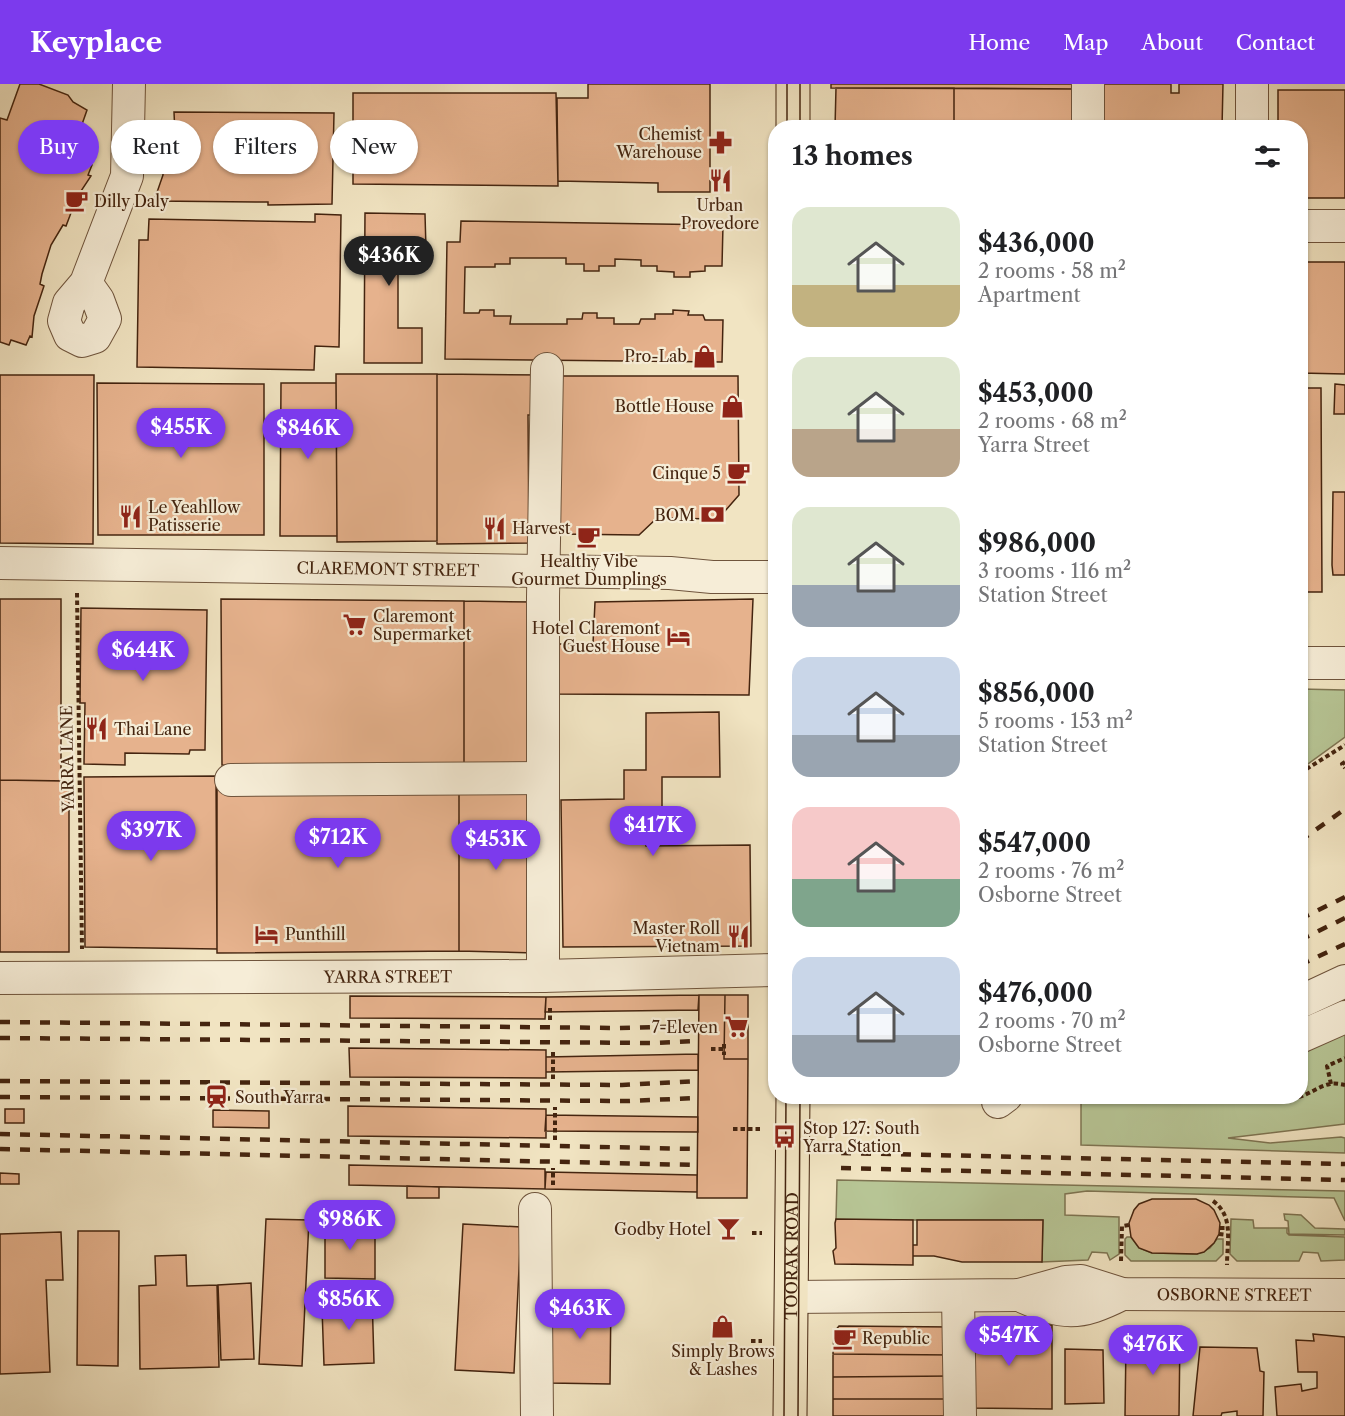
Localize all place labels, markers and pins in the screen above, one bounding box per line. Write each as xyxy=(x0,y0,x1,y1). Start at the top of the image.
place label: Chemist Warehouse xyxy=(615,124,702,162)
pharmacy icon: Chemist Warehouse xyxy=(707,130,733,156)
restaurant icon: Urban Provedore xyxy=(707,167,733,193)
cafe icon: Dilly Daly xyxy=(63,188,89,214)
place label: Dilly Daly xyxy=(94,191,170,211)
place label: Urban Provedore xyxy=(681,195,759,233)
pin: $436K xyxy=(347,236,431,287)
shop icon: Pro-Lab xyxy=(692,343,718,369)
place label: Pro-Lab xyxy=(624,346,687,366)
shop icon: Bottle House xyxy=(719,393,745,419)
place label: Bottle House xyxy=(615,396,714,416)
pin: $455K xyxy=(139,408,223,459)
pin: $846K xyxy=(266,409,350,460)
cafe icon: Cinque 5 xyxy=(726,460,752,486)
place label: Cinque 5 xyxy=(652,463,721,483)
place label: Le Yeahllow Patisserie xyxy=(148,497,241,535)
bank icon: BOM xyxy=(700,502,726,528)
restaurant icon: Le Yeahllow Patisserie xyxy=(117,503,143,529)
place label: BOM xyxy=(655,505,695,525)
restaurant icon: Harvest xyxy=(481,515,507,541)
place label: Harvest xyxy=(512,518,571,538)
cafe icon: Healthy Vibe Gourmet Dumplings xyxy=(576,523,602,549)
place label: Healthy Vibe Gourmet Dumplings xyxy=(511,551,667,589)
place label: Claremont Supermarket xyxy=(373,606,472,644)
supermarket icon: Claremont Supermarket xyxy=(342,612,368,638)
place label: Hotel Claremont Guest House xyxy=(532,618,660,656)
hotel icon: Hotel Claremont Guest House xyxy=(665,624,691,650)
pin: $644K xyxy=(101,631,185,682)
restaurant icon: Thai Lane xyxy=(83,716,109,742)
place label: Thai Lane xyxy=(114,719,192,739)
pin: $417K xyxy=(611,806,695,857)
pin: $397K xyxy=(109,811,193,862)
pin: $712K xyxy=(296,818,380,869)
pin: $453K xyxy=(454,820,538,871)
place label: Master Roll Vietnam xyxy=(632,918,720,956)
hotel icon: Punthill xyxy=(254,921,280,947)
place label: Punthill xyxy=(285,924,346,944)
restaurant icon: Master Roll Vietnam xyxy=(725,924,751,950)
supermarket icon: 7-Eleven xyxy=(723,1014,749,1040)
place label: 7-Eleven xyxy=(652,1017,718,1037)
station icon: South Yarra xyxy=(204,1084,230,1110)
place label: South Yarra xyxy=(235,1087,324,1107)
place label: Stop 127: South Yarra Station xyxy=(802,1118,920,1156)
bus stop icon: Stop 127: South Yarra Station xyxy=(772,1124,798,1150)
pin: $986K xyxy=(308,1200,392,1251)
bar icon: Godby Hotel xyxy=(716,1216,742,1242)
place label: Godby Hotel xyxy=(614,1219,711,1239)
pin: $856K xyxy=(307,1280,391,1331)
pin: $463K xyxy=(538,1289,622,1340)
shop icon: Simply Brows & Lashes xyxy=(710,1313,736,1339)
pin: $547K xyxy=(967,1316,1051,1367)
cafe icon: Republic xyxy=(831,1325,857,1351)
pin: $476K xyxy=(1111,1325,1195,1376)
place label: Republic xyxy=(862,1328,930,1348)
place label: Simply Brows & Lashes xyxy=(671,1341,775,1379)

